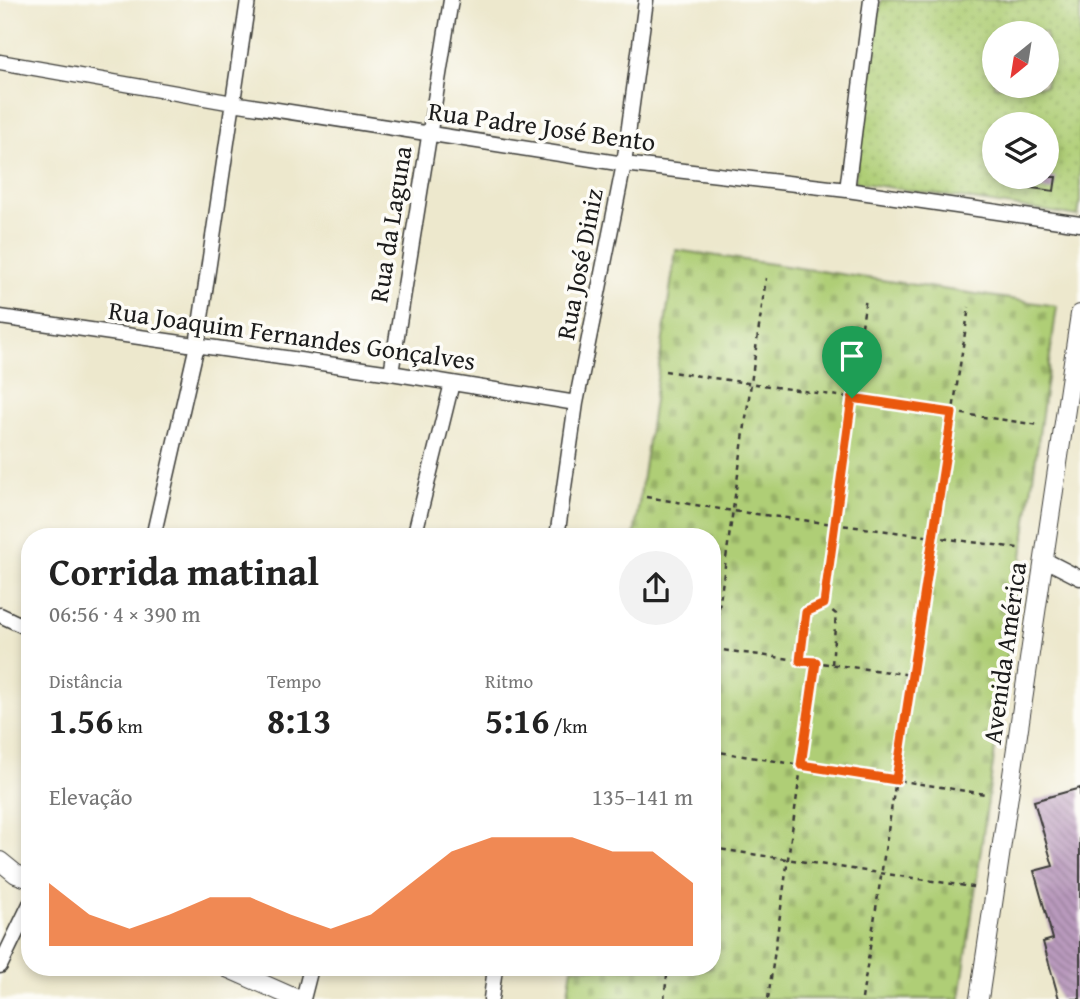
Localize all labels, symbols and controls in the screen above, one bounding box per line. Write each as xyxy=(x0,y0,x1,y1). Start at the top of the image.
north arrow xyxy=(982,21,1059,98)
map controls xyxy=(982,21,1059,189)
street label: Rua Padre José Bento xyxy=(426,91,658,161)
button: layers xyxy=(982,112,1059,189)
street label: Rua da Laguna xyxy=(358,142,422,305)
street label: Rua José Diniz xyxy=(545,185,613,343)
street label: Rua Joaquim Fernandes Gonçalves xyxy=(106,290,478,380)
pin xyxy=(822,326,882,398)
icon: arrive xyxy=(833,337,871,375)
text: Corrida matinal xyxy=(49,543,319,599)
button: share xyxy=(619,551,693,625)
street label: Avenida América xyxy=(972,559,1036,747)
text: 06:56 · 4 × 390 m xyxy=(49,597,201,630)
text: Distância xyxy=(49,667,123,695)
text: Tempo xyxy=(267,667,321,695)
text: Ritmo xyxy=(485,667,533,695)
text: 1.56 xyxy=(49,695,113,746)
text: 8:13 xyxy=(267,695,331,746)
text: 5:16 xyxy=(485,695,549,746)
text: km xyxy=(113,712,143,740)
text: /km xyxy=(549,712,588,740)
text: Elevação xyxy=(49,780,133,813)
text: 135–141 m xyxy=(592,780,693,813)

